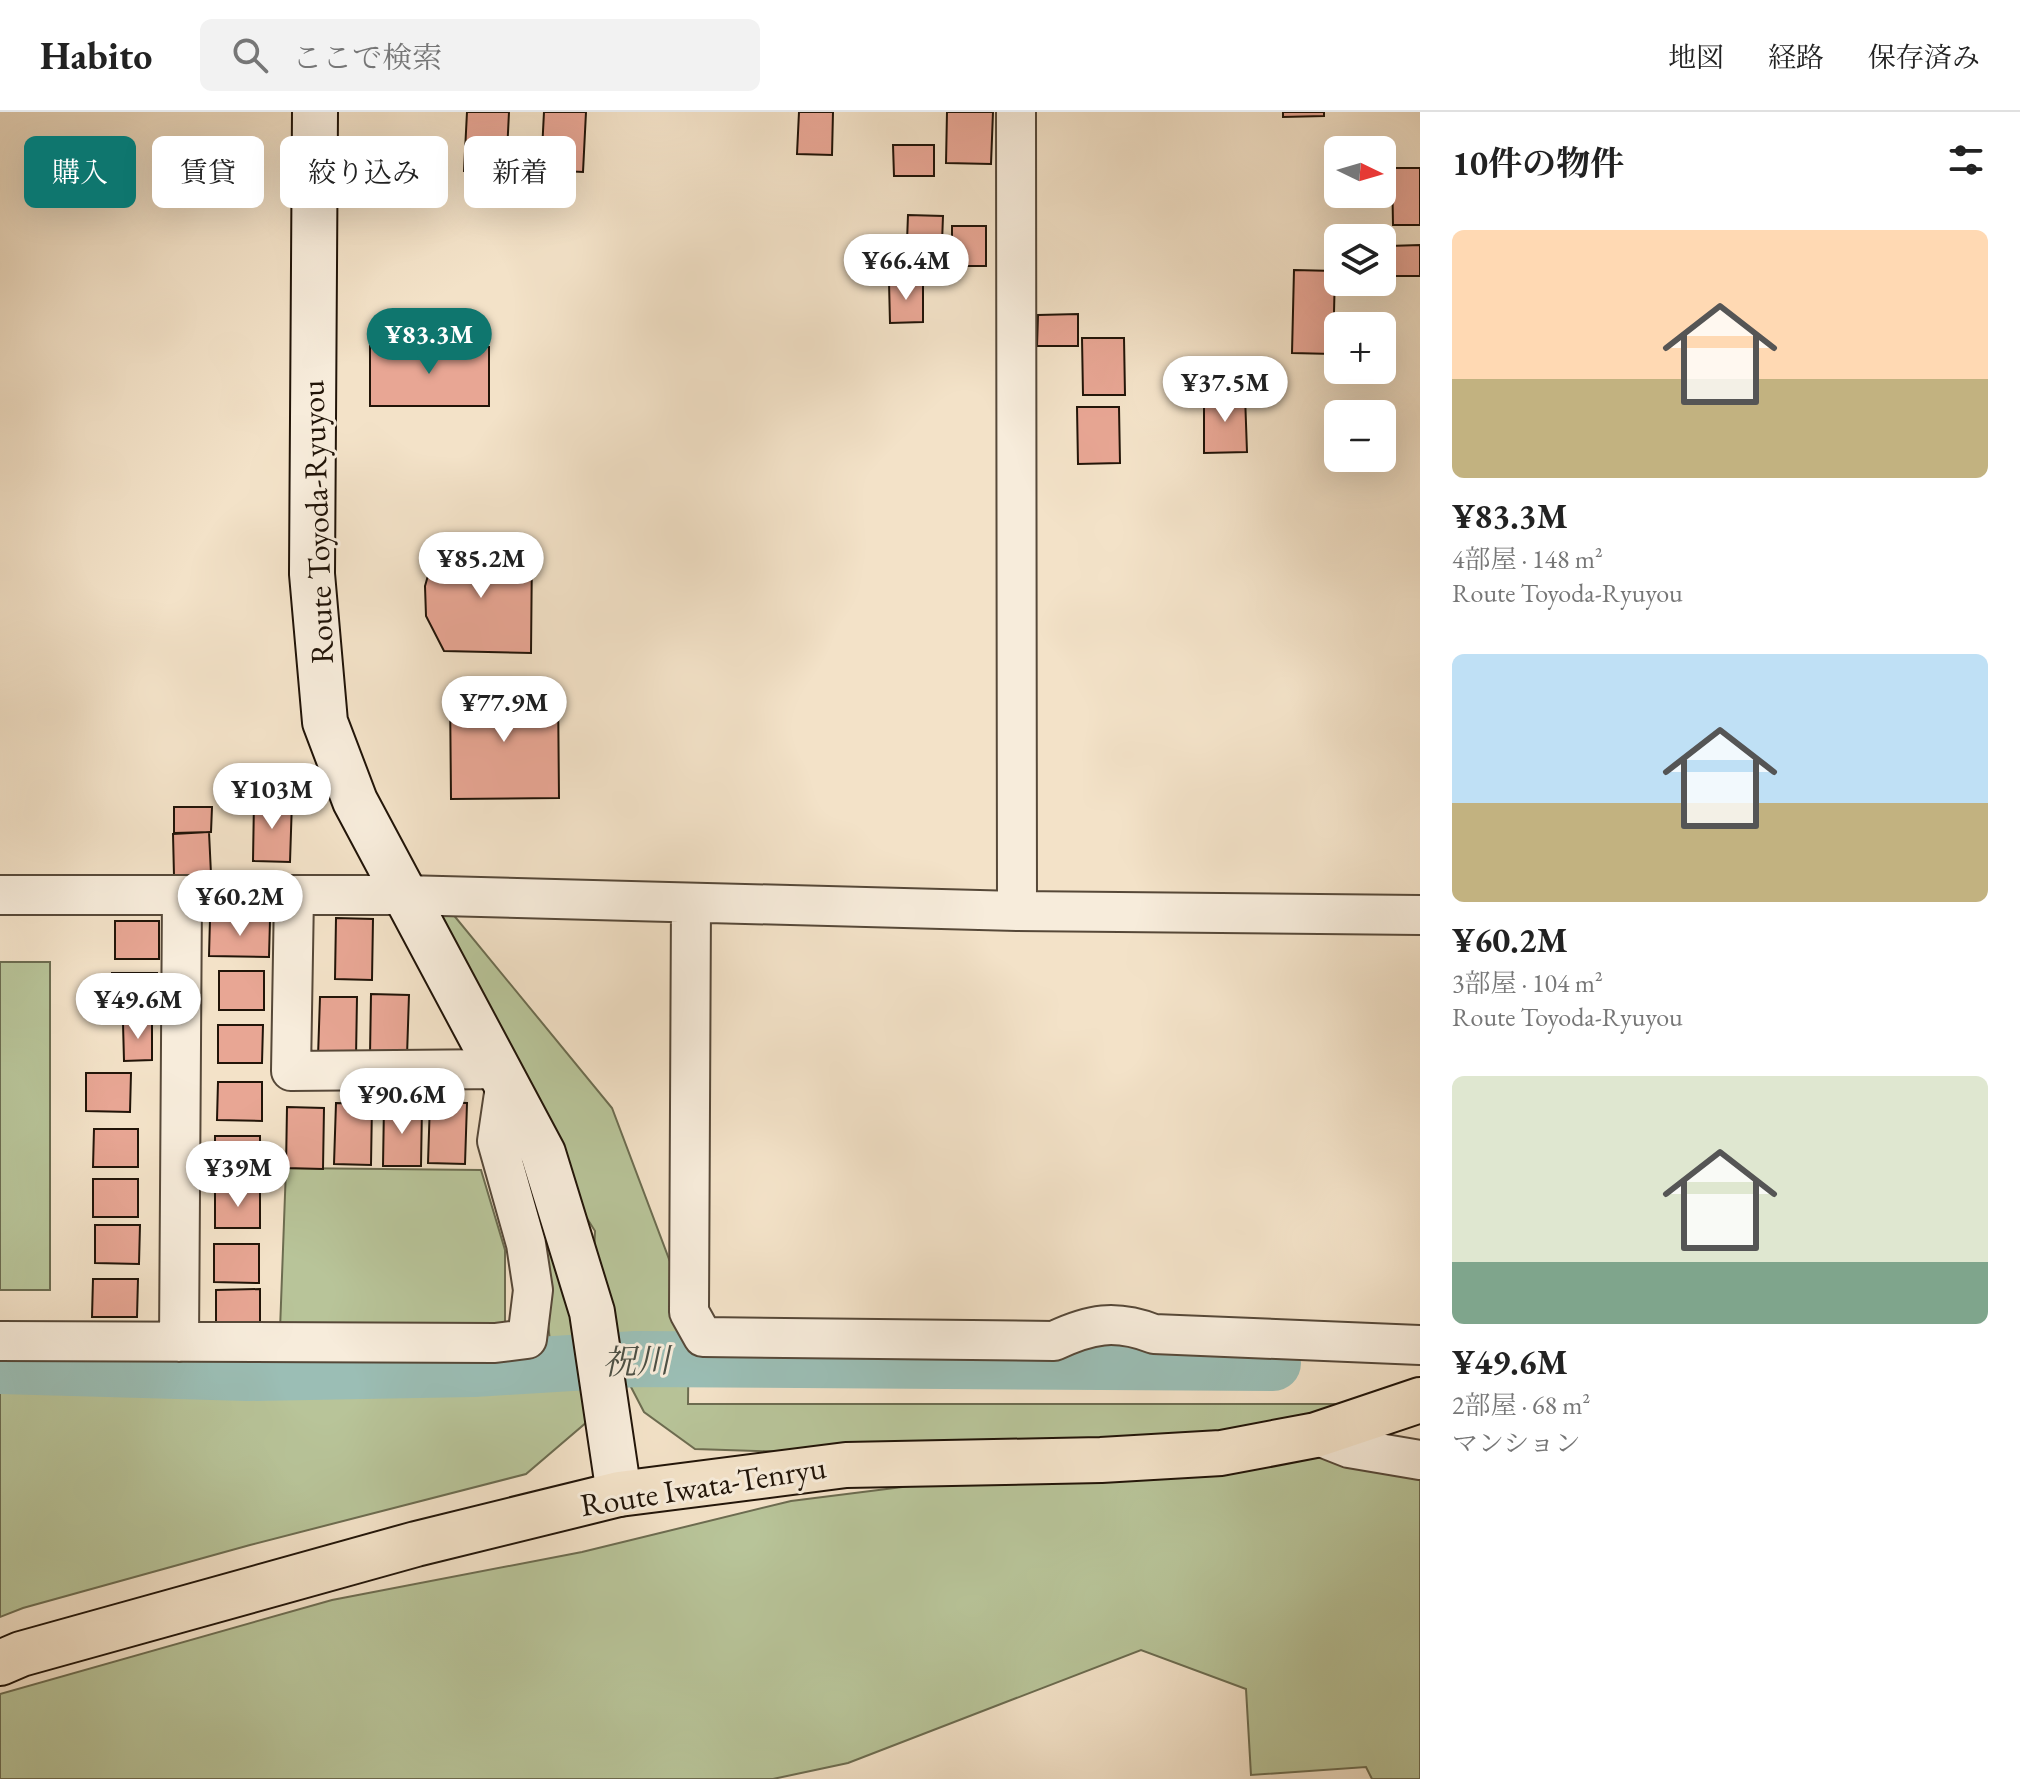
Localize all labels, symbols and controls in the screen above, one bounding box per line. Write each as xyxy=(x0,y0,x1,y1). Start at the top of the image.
search box xyxy=(200,19,760,91)
text: Habito xyxy=(40,31,152,80)
icon: search xyxy=(228,33,272,77)
text: ここで検索 xyxy=(292,38,442,77)
text: 地図 xyxy=(1668,39,1724,75)
text: 経路 xyxy=(1768,39,1824,75)
text: 保存済み xyxy=(1868,39,1980,75)
chip: 購入 xyxy=(24,136,136,208)
chip: 賃貸 xyxy=(152,136,264,208)
chip: 絞り込み xyxy=(280,136,448,208)
chip: 新着 xyxy=(464,136,576,208)
north arrow xyxy=(1324,136,1396,208)
map controls xyxy=(1324,136,1396,472)
icon: filters xyxy=(1944,138,1988,182)
text: 10件の物件 xyxy=(1452,141,1624,185)
button: layers xyxy=(1324,224,1396,296)
pin: ¥66.4M xyxy=(841,234,971,302)
text: ¥66.4M xyxy=(862,243,950,277)
icon: home xyxy=(1648,282,1792,426)
pin: ¥83.3M xyxy=(364,308,494,376)
button: + xyxy=(1324,312,1396,384)
text: ¥83.3M xyxy=(385,317,473,351)
pin: ¥37.5M xyxy=(1160,356,1290,424)
text: ¥37.5M xyxy=(1181,365,1269,399)
street label: Route Toyoda-Ryuyou xyxy=(291,379,343,665)
button: − xyxy=(1324,400,1396,472)
text: ¥83.3M xyxy=(1452,494,1568,538)
pin: ¥85.2M xyxy=(416,532,546,600)
text: ¥85.2M xyxy=(437,541,525,575)
text: 4部屋 · 148 m² xyxy=(1452,542,1603,576)
text: Route Toyoda-Ryuyou xyxy=(1452,576,1683,610)
pin: ¥77.9M xyxy=(439,676,569,744)
text: ¥77.9M xyxy=(460,685,548,719)
icon: home xyxy=(1648,706,1792,850)
pin: ¥103M xyxy=(216,763,328,831)
text: ¥103M xyxy=(231,772,313,806)
pin: ¥60.2M xyxy=(175,870,305,938)
text: ¥60.2M xyxy=(196,879,284,913)
text: ¥60.2M xyxy=(1452,918,1568,962)
text: 3部屋 · 104 m² xyxy=(1452,966,1603,1000)
pin: ¥49.6M xyxy=(73,973,203,1041)
text: ¥49.6M xyxy=(94,982,182,1016)
text: Route Toyoda-Ryuyou xyxy=(1452,1000,1683,1034)
pin: ¥90.6M xyxy=(337,1068,467,1136)
text: ¥90.6M xyxy=(358,1077,446,1111)
icon: home xyxy=(1648,1128,1792,1272)
pin: ¥39M xyxy=(191,1141,285,1209)
text: ¥39M xyxy=(204,1150,272,1184)
water label: 祝川 xyxy=(601,1338,675,1384)
text: ¥49.6M xyxy=(1452,1340,1568,1384)
text: 2部屋 · 68 m² xyxy=(1452,1388,1590,1422)
text: マンション xyxy=(1452,1426,1581,1460)
street label: Route Iwata-Tenryu xyxy=(577,1446,829,1526)

